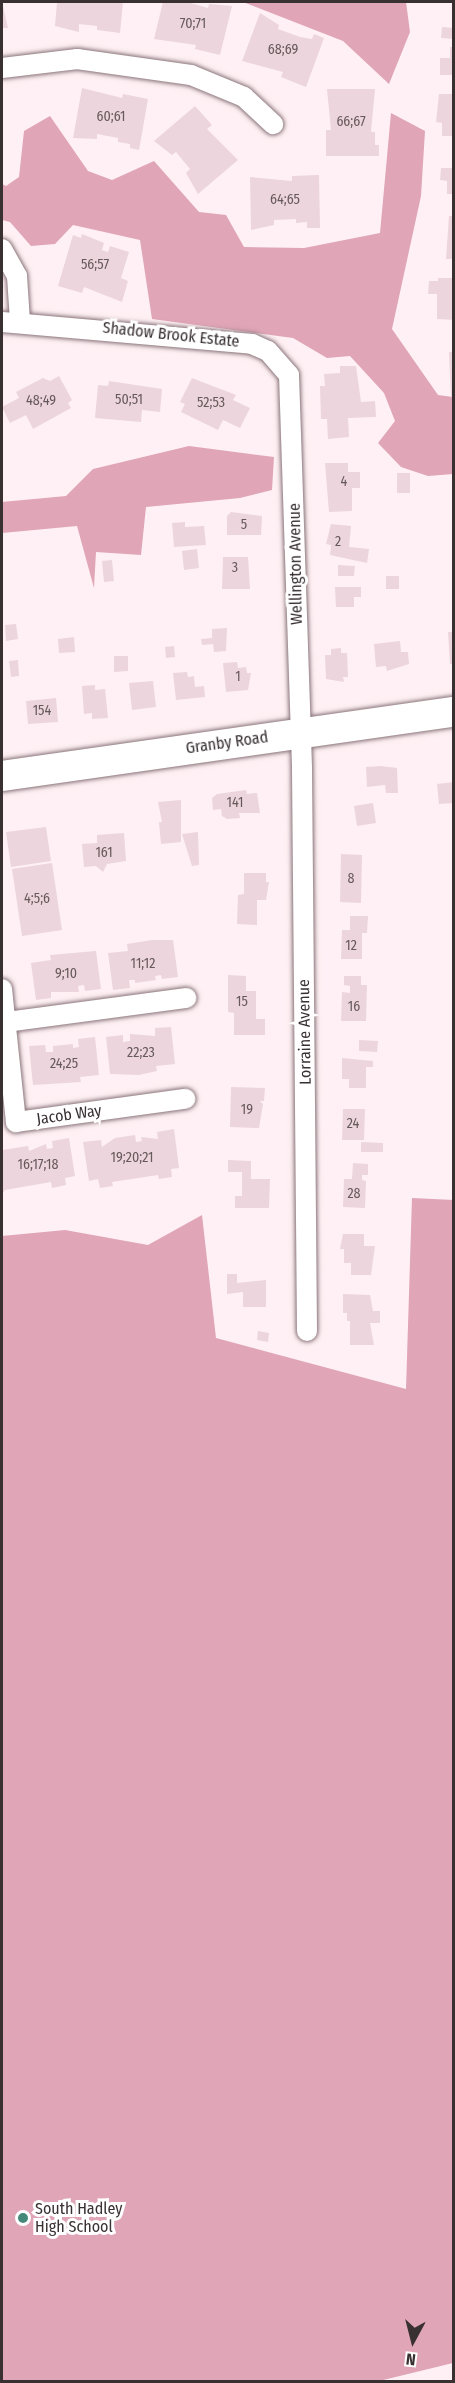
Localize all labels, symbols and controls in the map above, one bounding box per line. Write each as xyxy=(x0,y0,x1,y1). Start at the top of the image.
house number: 70;71 xyxy=(180,16,206,32)
house number: 68;69 xyxy=(268,42,298,58)
house number: 60;61 xyxy=(97,109,125,125)
house number: 66;67 xyxy=(336,114,366,130)
house number: 64;65 xyxy=(270,192,300,208)
house number: 56;57 xyxy=(81,257,109,273)
street label: Shadow Brook Estate xyxy=(102,318,240,352)
house number: 50;51 xyxy=(115,392,143,408)
house number: 48;49 xyxy=(26,393,56,409)
house number: 52;53 xyxy=(197,395,225,411)
house number: 4 xyxy=(341,474,347,490)
street label: Wellington Avenue xyxy=(285,503,307,625)
house number: 5 xyxy=(241,517,247,533)
house number: 2 xyxy=(335,534,341,550)
house number: 3 xyxy=(232,560,238,576)
house number: 1 xyxy=(235,669,241,685)
house number: 154 xyxy=(33,703,51,719)
street label: Granby Road xyxy=(185,728,269,758)
house number: 141 xyxy=(227,795,243,811)
house number: 161 xyxy=(95,845,113,861)
house number: 8 xyxy=(348,871,354,887)
house number: 4;5;6 xyxy=(24,891,50,907)
house number: 12 xyxy=(345,938,357,954)
house number: 11;12 xyxy=(131,956,155,972)
house number: 9;10 xyxy=(55,966,77,982)
street label: Lorraine Avenue xyxy=(294,979,316,1085)
house number: 15 xyxy=(236,994,248,1010)
house number: 16 xyxy=(348,999,360,1015)
house number: 22;23 xyxy=(127,1045,155,1061)
house number: 24;25 xyxy=(50,1056,78,1072)
street label: Jacob Way xyxy=(35,1101,103,1129)
house number: 19 xyxy=(241,1102,253,1118)
house number: 24 xyxy=(347,1116,359,1132)
house number: 19;20;21 xyxy=(111,1150,153,1166)
house number: 16;17;18 xyxy=(18,1157,58,1173)
house number: 28 xyxy=(347,1186,361,1202)
place label: South Hadley High School xyxy=(35,2199,122,2237)
marker: South Hadley High School xyxy=(16,2211,30,2225)
north arrow xyxy=(383,2311,443,2371)
text: N xyxy=(405,2349,417,2369)

